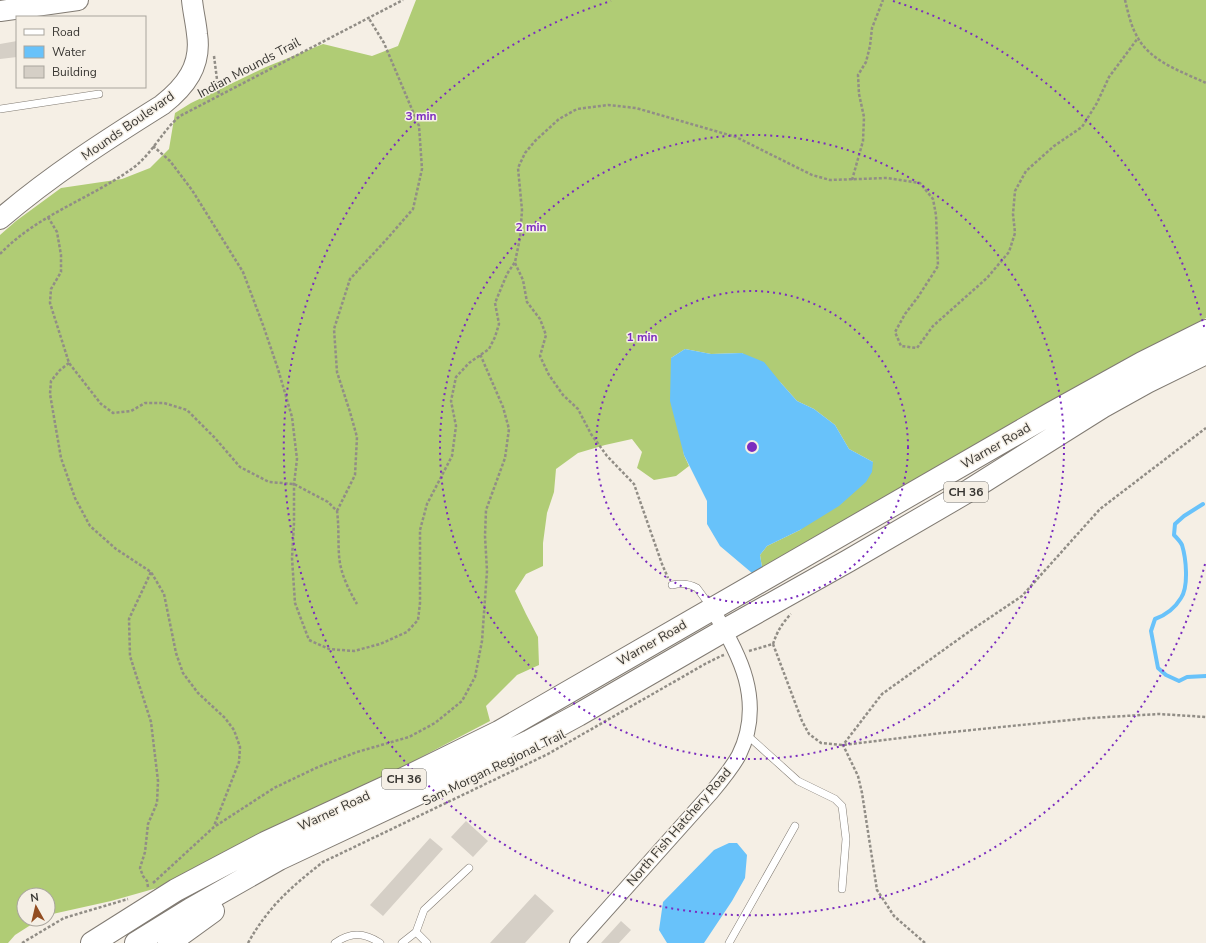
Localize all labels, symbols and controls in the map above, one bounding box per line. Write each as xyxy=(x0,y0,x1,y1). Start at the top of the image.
legend xyxy=(16,16,146,88)
text: Road xyxy=(52,24,80,40)
street label: Indian Mounds Trail xyxy=(194,33,304,103)
text: Water xyxy=(52,44,86,60)
text: Building xyxy=(52,64,97,80)
street label: Mounds Boulevard xyxy=(78,87,178,165)
text: 3 min xyxy=(405,108,437,124)
text: 2 min xyxy=(515,219,547,235)
text: 1 min xyxy=(626,329,658,345)
street label: Warner Road xyxy=(958,419,1034,473)
centre of rings xyxy=(745,440,759,454)
road number: CH 36 xyxy=(944,482,988,502)
street label: Warner Road xyxy=(614,616,690,670)
street label: Sam Morgan Regional Trail xyxy=(419,725,569,811)
street label: North Fish Hatchery Road xyxy=(623,764,735,890)
road number: CH 36 xyxy=(382,769,426,789)
street label: Warner Road xyxy=(295,786,373,836)
north arrow xyxy=(16,887,56,927)
text: N xyxy=(30,890,40,906)

